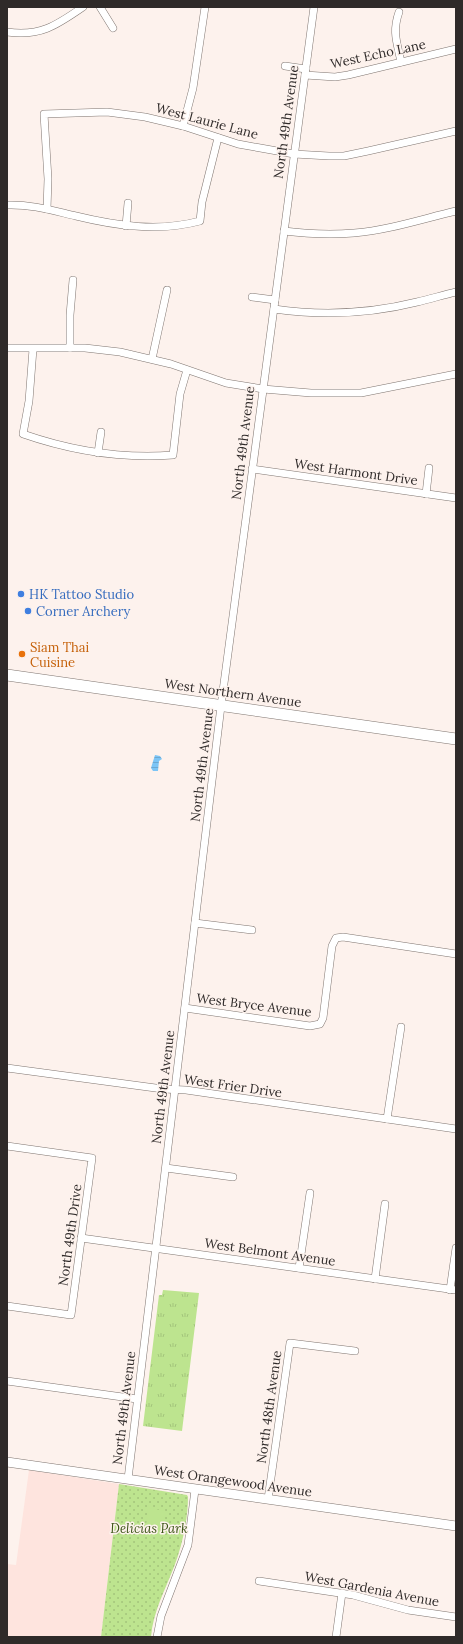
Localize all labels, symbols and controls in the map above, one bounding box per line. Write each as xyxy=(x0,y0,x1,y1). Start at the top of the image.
street label: West Echo Lane xyxy=(329,36,427,72)
street label: North 49th Avenue xyxy=(270,64,302,180)
street label: West Laurie Lane xyxy=(154,99,260,143)
street label: North 49th Avenue xyxy=(228,385,258,501)
street label: West Harmont Drive xyxy=(293,455,419,489)
place label: HK Tattoo Studio xyxy=(29,586,134,603)
marker: HK Tattoo Studio xyxy=(16,589,26,599)
place label: Corner Archery xyxy=(36,603,131,620)
marker: Corner Archery xyxy=(23,606,33,616)
place label: Siam Thai Cuisine xyxy=(30,639,90,671)
marker: Siam Thai Cuisine xyxy=(17,649,27,659)
street label: West Northern Avenue xyxy=(163,675,303,711)
street label: North 49th Avenue xyxy=(187,707,217,823)
street label: West Bryce Avenue xyxy=(195,989,313,1021)
street label: North 49th Avenue xyxy=(148,1029,178,1145)
street label: West Frier Drive xyxy=(183,1071,283,1101)
street label: North 49th Drive xyxy=(54,1183,86,1287)
street label: West Belmont Avenue xyxy=(203,1234,337,1270)
street label: North 48th Avenue xyxy=(253,1349,285,1465)
street label: North 49th Avenue xyxy=(109,1350,139,1466)
street label: West Orangewood Avenue xyxy=(153,1461,313,1501)
park label: Delicias Park xyxy=(110,1520,188,1537)
street label: West Gardenia Avenue xyxy=(303,1568,441,1610)

